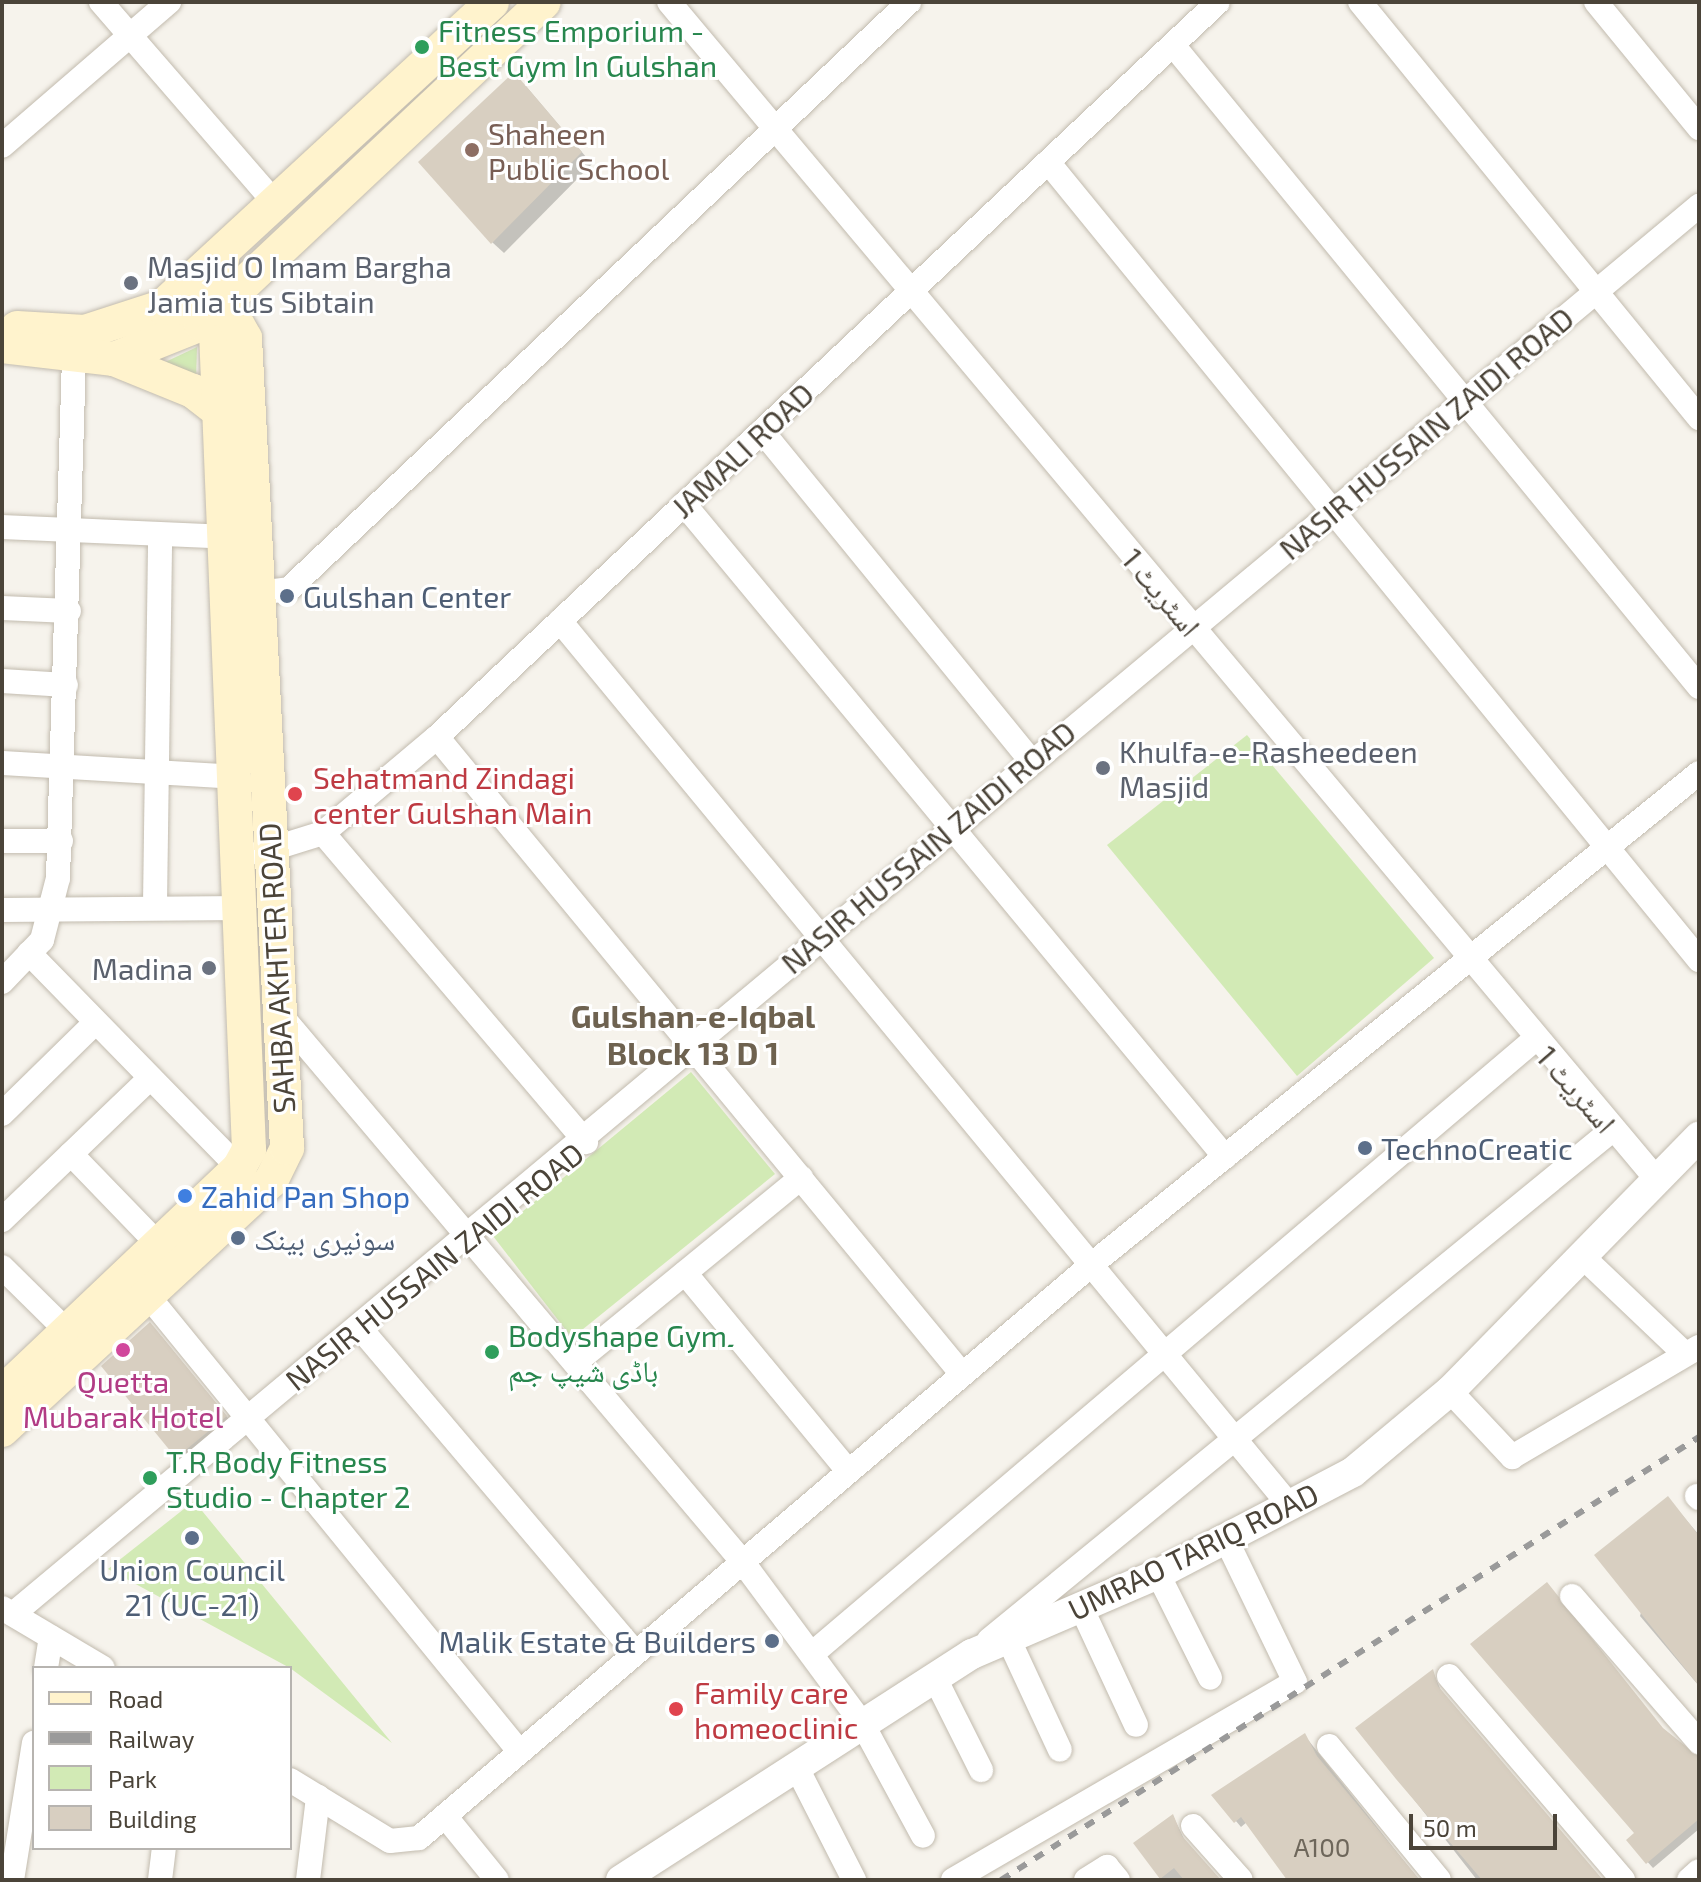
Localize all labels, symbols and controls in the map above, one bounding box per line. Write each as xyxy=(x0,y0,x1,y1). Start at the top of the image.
place label: Fitness Emporium - Best Gym In Gulshan xyxy=(438,12,717,82)
marker: Fitness Emporium - Best Gym In Gulshan xyxy=(413,38,431,56)
place label: Shaheen Public School xyxy=(488,115,670,186)
marker: Shaheen Public School xyxy=(463,141,481,159)
place label: Masjid O Imam Bargha Jamia tus Sibtain xyxy=(147,248,452,318)
marker: Masjid O Imam Bargha Jamia tus Sibtain xyxy=(122,274,140,292)
street label: NASIR HUSSAIN ZAIDI ROAD xyxy=(1272,299,1580,567)
street label: JAMALI ROAD xyxy=(664,375,820,525)
street label: اسٹریٹ 1 xyxy=(1115,541,1209,643)
place label: Gulshan Center xyxy=(303,578,511,614)
marker: Gulshan Center xyxy=(278,587,296,605)
street label: NASIR HUSSAIN ZAIDI ROAD xyxy=(774,713,1082,981)
place label: Khulfa-e-Rasheedeen Masjid xyxy=(1119,733,1418,804)
place label: Sehatmand Zindagi center Gulshan Main xyxy=(313,759,593,830)
marker: Khulfa-e-Rasheedeen Masjid xyxy=(1094,759,1112,777)
marker: Sehatmand Zindagi center Gulshan Main xyxy=(284,783,306,805)
street label: SAHBA AKHTER ROAD xyxy=(250,821,302,1115)
place label: Madina xyxy=(92,950,193,986)
marker: Madina xyxy=(200,959,218,977)
district label: Gulshan-e-Iqbal Block 13 D 1 xyxy=(571,997,815,1072)
street label: اسٹریٹ 1 xyxy=(1530,1038,1624,1140)
place label: TechnoCreatic xyxy=(1381,1130,1573,1166)
street label: NASIR HUSSAIN ZAIDI ROAD xyxy=(278,1135,590,1397)
marker: TechnoCreatic xyxy=(1356,1139,1374,1157)
place label: Zahid Pan Shop xyxy=(201,1178,410,1214)
marker: Zahid Pan Shop xyxy=(176,1187,194,1205)
place label: سونیری بینک xyxy=(254,1220,395,1256)
marker: سونیری بینک xyxy=(229,1229,247,1247)
place label: Bodyshape Gym۔ باڈی شیپ جم xyxy=(508,1317,734,1388)
marker: Quetta Mubarak Hotel xyxy=(114,1341,132,1359)
marker: Bodyshape Gym۔ باڈی شیپ جم xyxy=(483,1343,501,1361)
place label: Quetta Mubarak Hotel xyxy=(23,1363,223,1434)
place label: T.R Body Fitness Studio - Chapter 2 xyxy=(166,1443,411,1514)
marker: T.R Body Fitness Studio - Chapter 2 xyxy=(141,1469,159,1487)
street label: UMRAO TARIQ ROAD xyxy=(1062,1475,1324,1627)
marker: Union Council 21 (UC-21) xyxy=(183,1529,201,1547)
place label: Union Council 21 (UC-21) xyxy=(99,1551,285,1622)
place label: Malik Estate & Builders xyxy=(438,1623,756,1659)
marker: Malik Estate & Builders xyxy=(763,1632,781,1650)
legend xyxy=(32,1666,292,1850)
place label: Family care homeoclinic xyxy=(694,1674,858,1744)
text: Road xyxy=(108,1684,163,1713)
marker: Family care homeoclinic xyxy=(665,1698,687,1720)
text: Railway xyxy=(108,1724,194,1753)
text: Park xyxy=(108,1764,157,1793)
scale bar xyxy=(1413,1798,1561,1848)
text: Building xyxy=(108,1804,197,1833)
text: 50 m xyxy=(1423,1813,1477,1842)
house number: A100 xyxy=(1293,1831,1351,1863)

